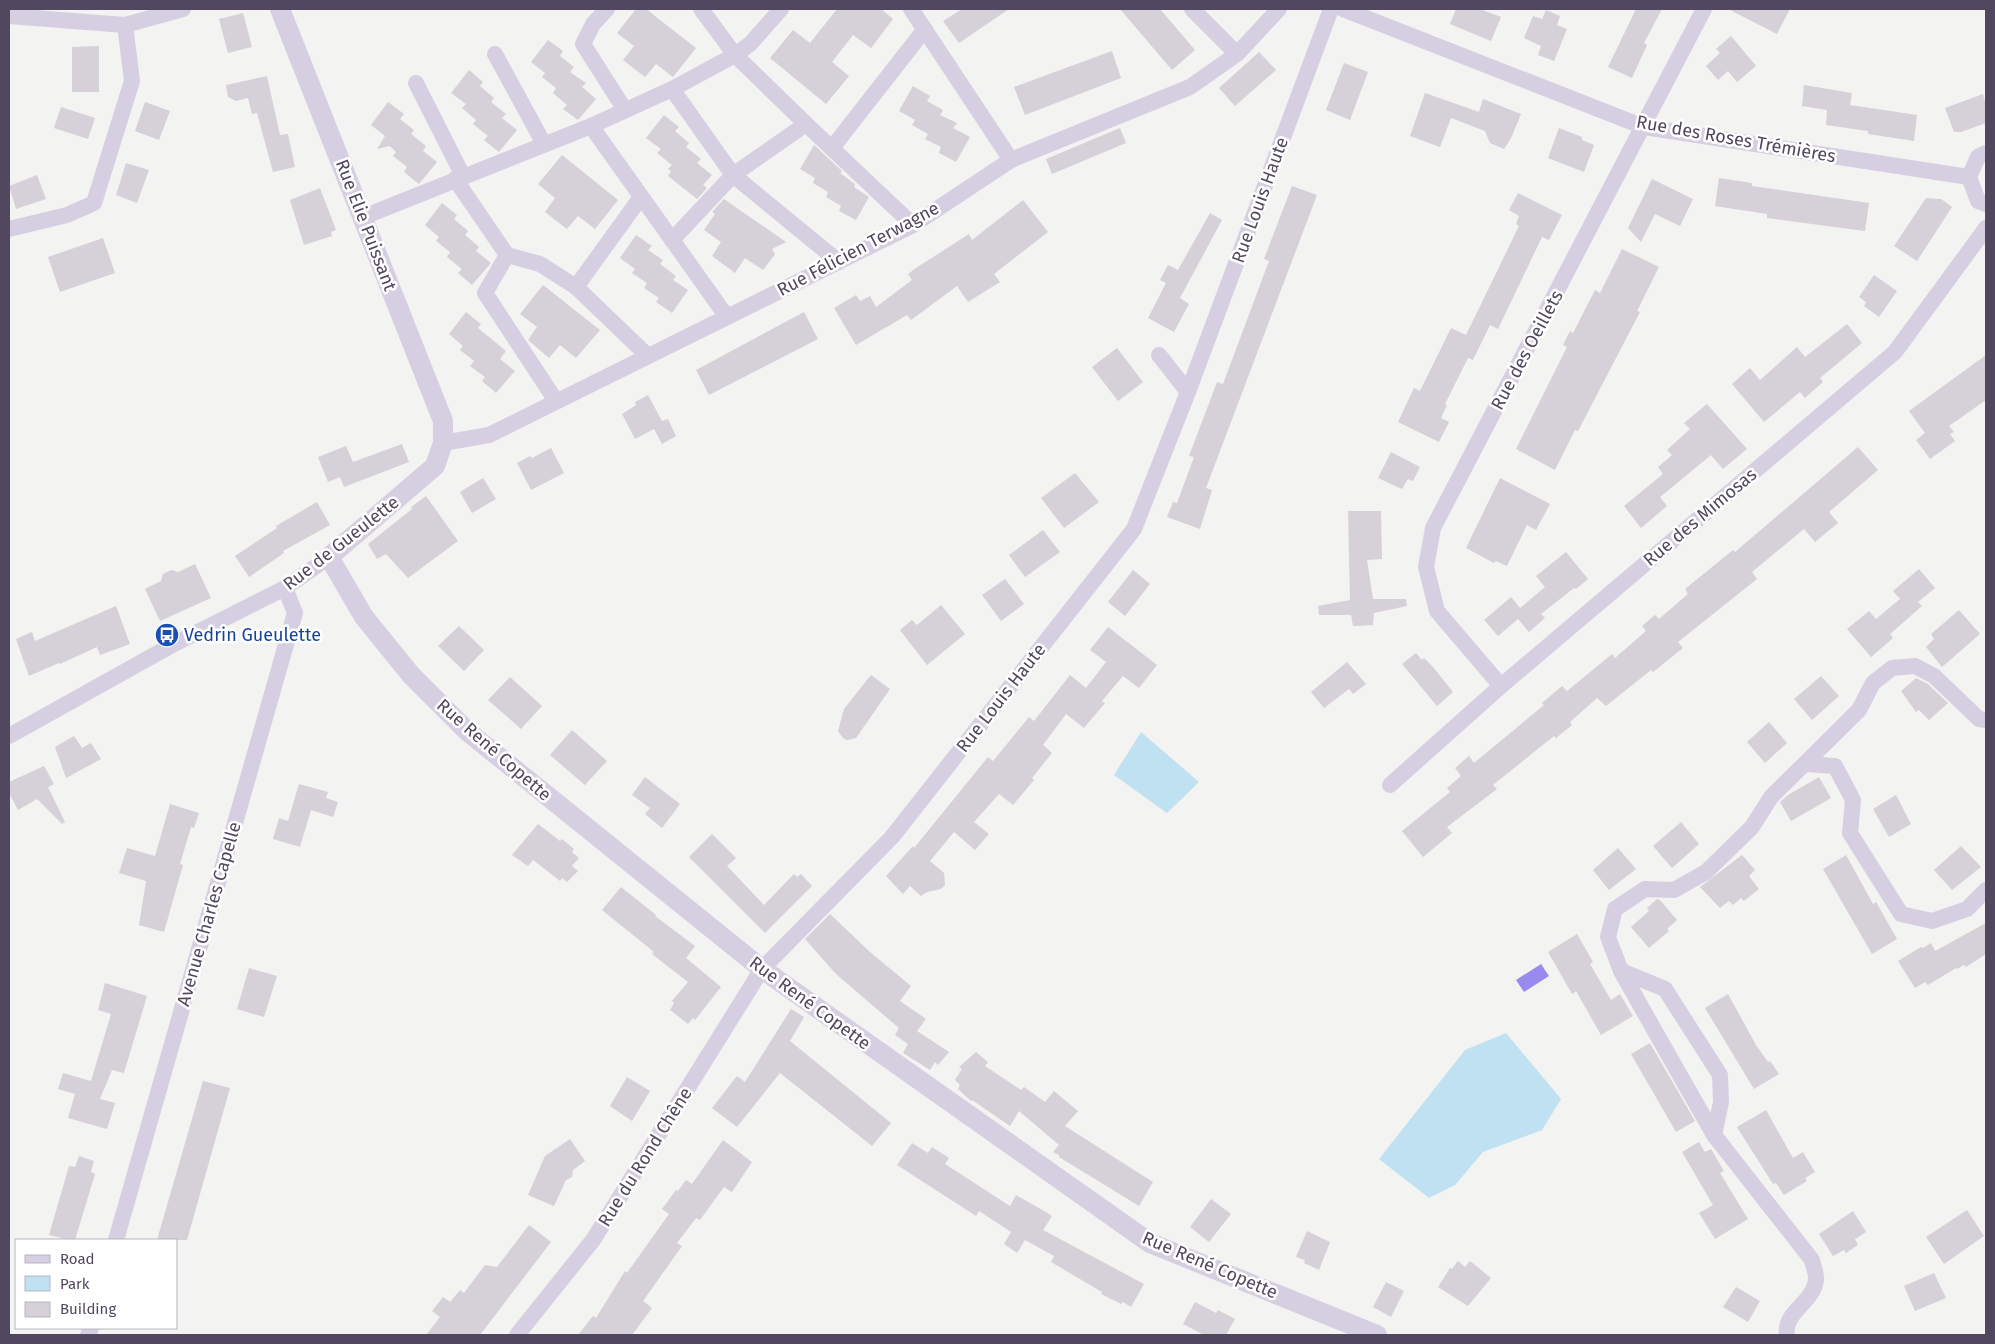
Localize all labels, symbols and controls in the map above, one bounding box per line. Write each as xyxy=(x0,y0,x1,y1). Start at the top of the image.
street label: Rue des Roses Trémières xyxy=(1635,111,1837,167)
street label: Rue Louis Haute xyxy=(1227,134,1293,266)
street label: Rue Elie Puissant xyxy=(331,156,401,294)
street label: Rue Félicien Terwagne xyxy=(773,197,943,301)
street label: Rue des Oeillets xyxy=(1486,286,1568,414)
street label: Rue des Mimosas xyxy=(1639,463,1761,571)
street label: Rue de Gueulette xyxy=(279,491,403,595)
bus stop icon: Vedrin Gueulette xyxy=(154,622,180,648)
place label: Vedrin Gueulette xyxy=(184,624,321,646)
street label: Rue Louis Haute xyxy=(952,639,1050,757)
street label: Rue René Copette xyxy=(432,694,556,806)
street label: Avenue Charles Capelle xyxy=(172,819,246,1009)
street label: Rue René Copette xyxy=(745,952,875,1054)
street label: Rue du Rond Chêne xyxy=(593,1083,697,1231)
street label: Rue René Copette xyxy=(1139,1227,1281,1303)
legend xyxy=(15,1239,178,1329)
text: Road xyxy=(60,1250,95,1268)
text: Park xyxy=(60,1275,90,1293)
text: Building xyxy=(60,1300,116,1318)

